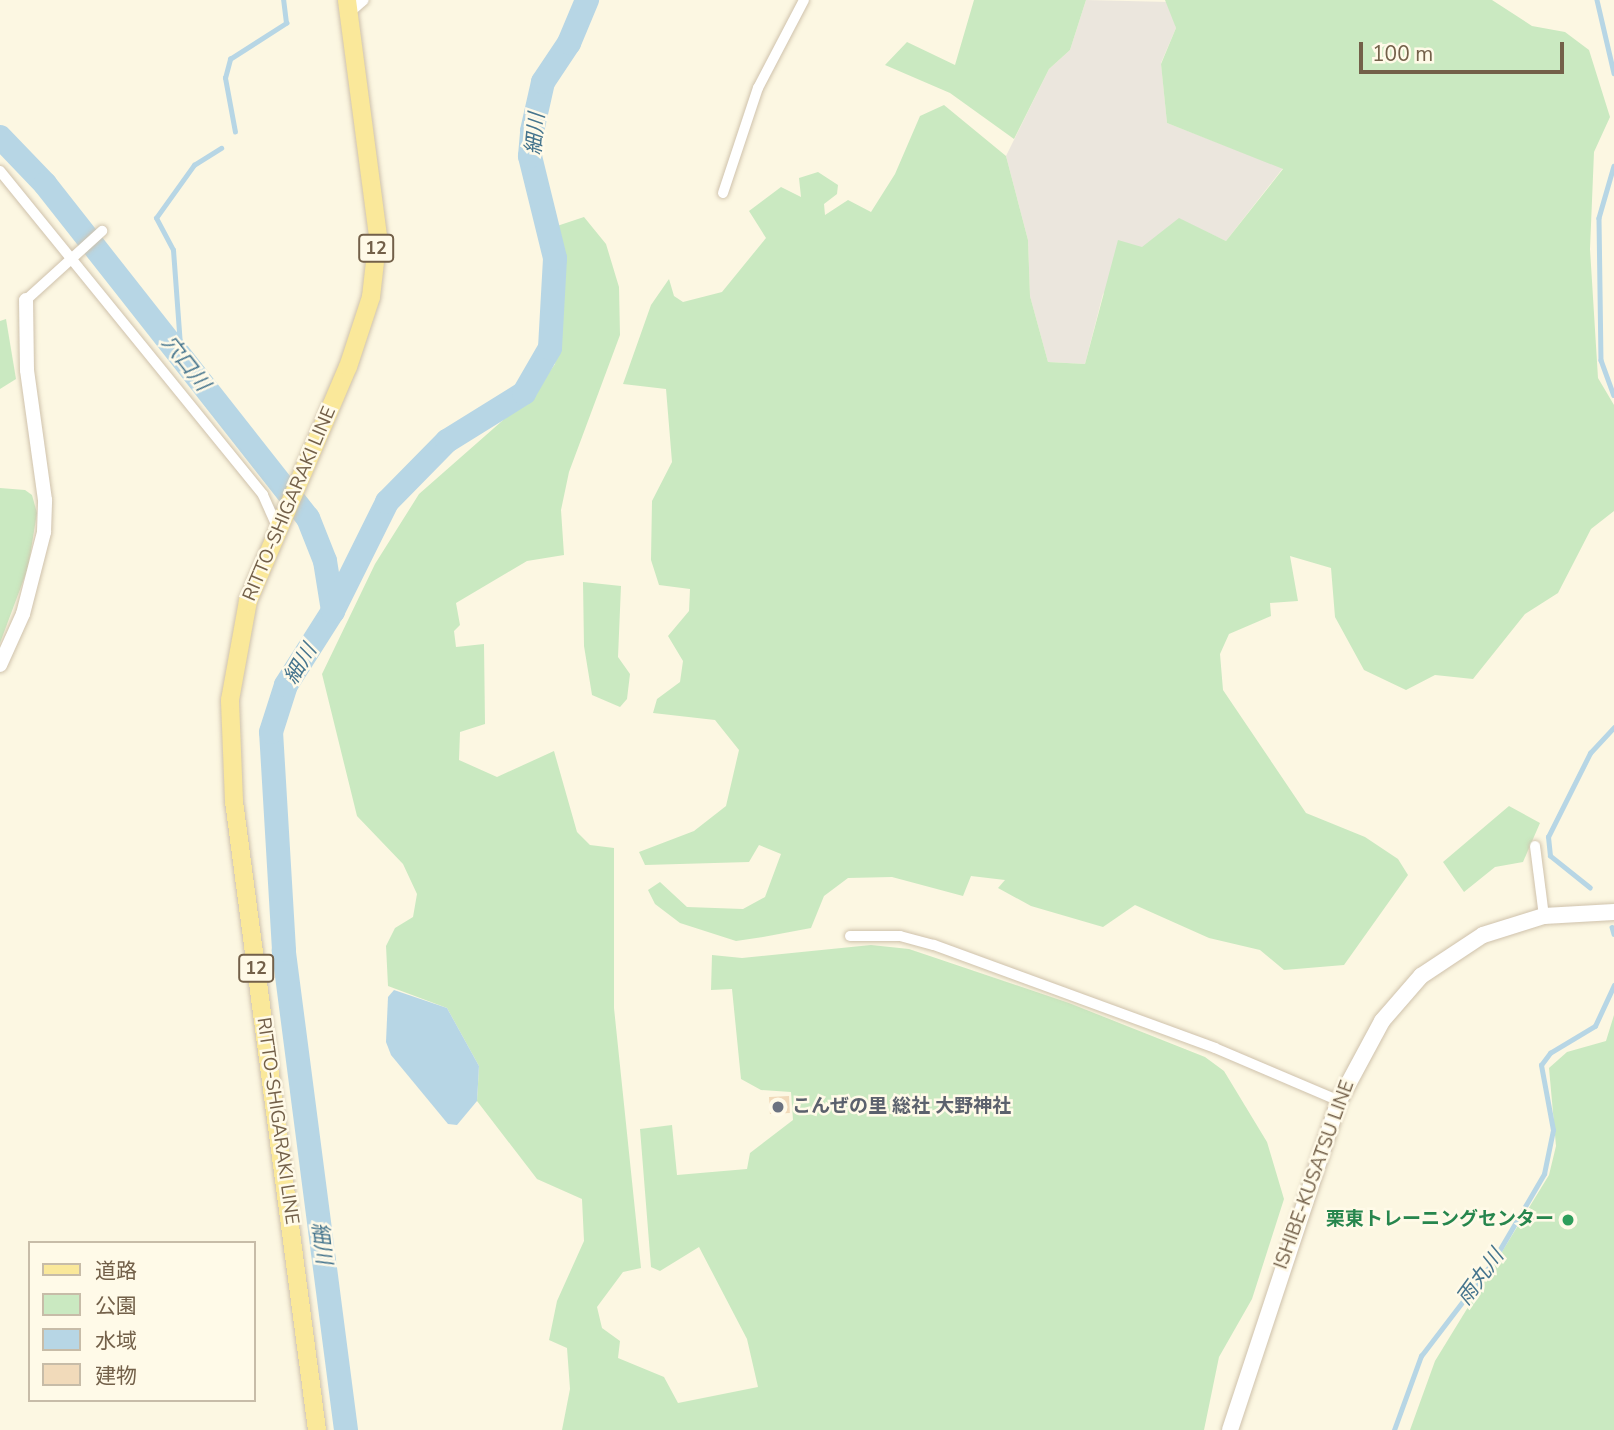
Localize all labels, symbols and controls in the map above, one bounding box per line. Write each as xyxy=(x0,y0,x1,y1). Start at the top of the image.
scale bar xyxy=(1362,28,1567,72)
text: 100 m xyxy=(1372,40,1433,68)
water label: 細川 xyxy=(521,112,549,156)
road number: 12 xyxy=(357,234,395,262)
water label: 穴口川 xyxy=(157,330,215,396)
street label: RITTO-SHIGARAKI LINE xyxy=(239,403,341,605)
water label: 細川 xyxy=(278,640,322,688)
road number: 12 xyxy=(237,953,275,982)
street label: RITTO-SHIGARAKI LINE xyxy=(251,1016,303,1226)
street label: ISHIBE-KUSATSU LINE xyxy=(1270,1078,1360,1272)
place label: こんぜの里 総社 大野神社 xyxy=(792,1096,1011,1118)
marker: こんぜの里 総社 大野神社 xyxy=(770,1099,786,1115)
place label: 栗東トレーニングセンター xyxy=(1326,1209,1554,1231)
marker: 栗東トレーニングセンター xyxy=(1560,1212,1576,1228)
water label: 細川 xyxy=(307,1221,337,1265)
legend xyxy=(28,1241,256,1402)
water label: 雨丸川 xyxy=(1451,1244,1509,1310)
text: 道路 xyxy=(95,1257,137,1285)
text: 公園 xyxy=(95,1292,137,1320)
text: 水域 xyxy=(95,1327,137,1355)
text: 建物 xyxy=(95,1362,137,1390)

